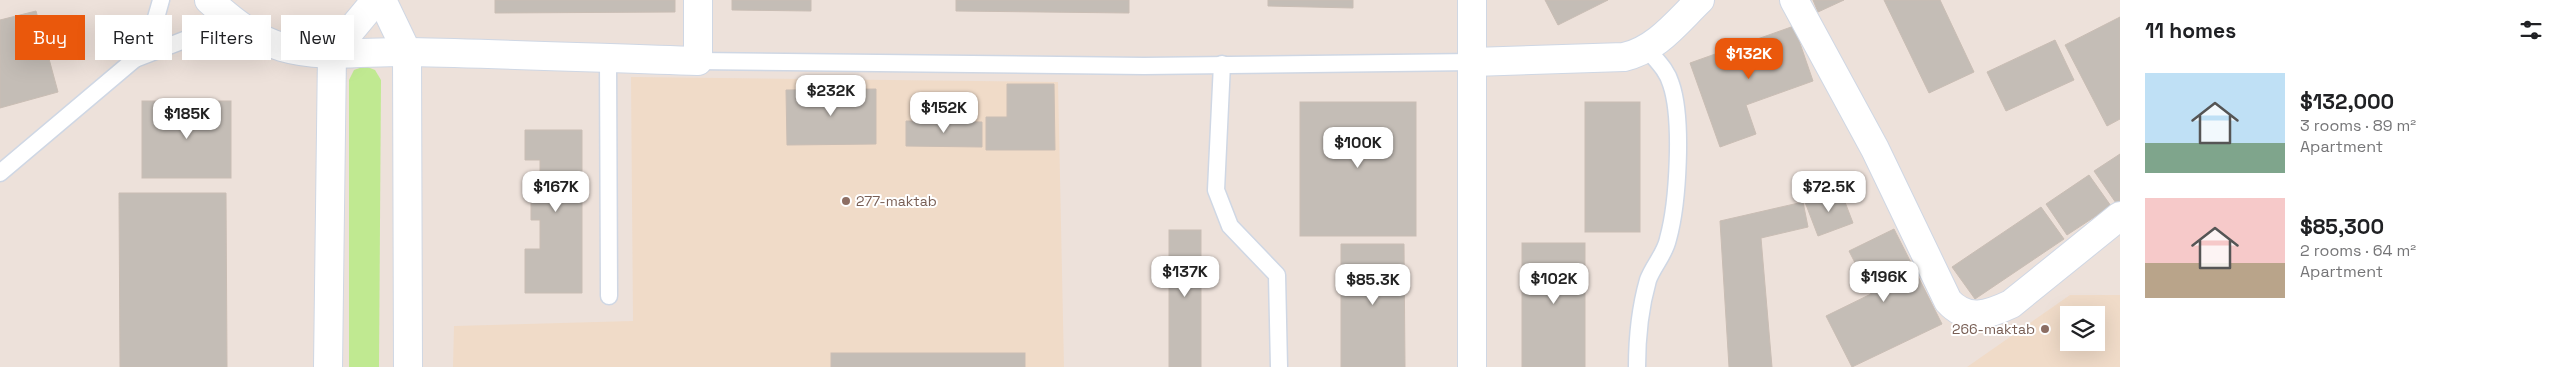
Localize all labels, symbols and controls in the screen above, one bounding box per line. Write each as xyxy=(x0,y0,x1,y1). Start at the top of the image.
chip: Buy xyxy=(15,15,85,60)
chip: Rent xyxy=(95,15,172,60)
chip: Filters xyxy=(182,15,271,60)
chip: New xyxy=(281,15,354,60)
icon: filters xyxy=(2517,16,2545,44)
text: 11 homes xyxy=(2145,17,2236,44)
pin: $132K xyxy=(1714,38,1784,80)
text: $132K xyxy=(1726,43,1772,64)
pin: $232K xyxy=(796,74,866,117)
text: $232K xyxy=(807,80,855,101)
text: $132,000 xyxy=(2300,88,2394,115)
pin: $152K xyxy=(909,92,979,134)
icon: home xyxy=(2185,93,2245,153)
text: $152K xyxy=(921,97,967,118)
pin: $185K xyxy=(152,98,222,140)
text: $185K xyxy=(164,103,210,124)
text: 3 rooms · 89 m² xyxy=(2300,115,2416,136)
pin: $100K xyxy=(1323,126,1393,169)
text: $100K xyxy=(1334,132,1382,153)
text: Apartment xyxy=(2300,136,2383,157)
pin: $167K xyxy=(521,170,591,213)
pin: $72.5K xyxy=(1788,170,1870,213)
text: $167K xyxy=(533,176,579,197)
text: $72.5K xyxy=(1803,176,1855,197)
place label: 277-maktab xyxy=(856,192,937,210)
marker: 277-maktab xyxy=(840,195,852,207)
text: $85,300 xyxy=(2300,213,2384,240)
icon: home xyxy=(2185,218,2245,278)
text: 2 rooms · 64 m² xyxy=(2300,240,2416,261)
pin: $137K xyxy=(1150,256,1220,298)
pin: $196K xyxy=(1849,260,1919,303)
text: $137K xyxy=(1162,261,1208,282)
text: Apartment xyxy=(2300,261,2383,282)
pin: $102K xyxy=(1519,262,1589,305)
pin: $85.3K xyxy=(1332,264,1414,306)
text: $196K xyxy=(1861,266,1907,287)
text: $102K xyxy=(1531,268,1577,289)
text: $85.3K xyxy=(1346,269,1400,290)
map controls xyxy=(2060,306,2105,351)
button: layers xyxy=(2060,306,2105,351)
place label: 266-maktab xyxy=(1952,320,2035,338)
marker: 266-maktab xyxy=(2039,323,2051,335)

